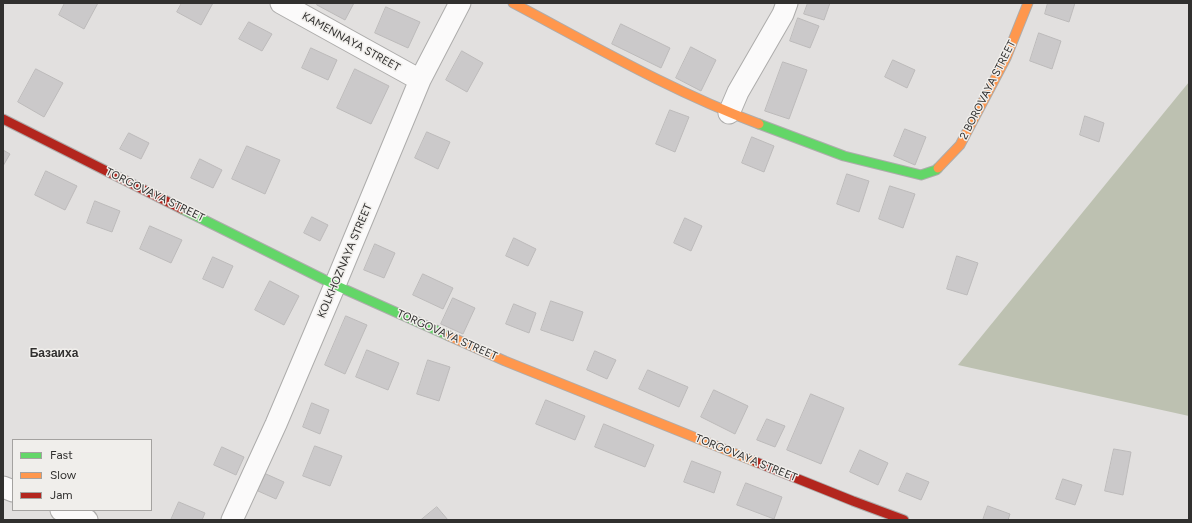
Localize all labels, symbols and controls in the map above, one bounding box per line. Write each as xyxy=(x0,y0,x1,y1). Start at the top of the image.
street label: KAMENNAYA STREET xyxy=(300,10,402,74)
street label: 2 BOROVAYA STREET xyxy=(957,38,1019,142)
street label: TORGOVAYA STREET xyxy=(103,165,207,225)
street label: KOLKHOZNAYA STREET xyxy=(315,202,375,320)
street label: TORGOVAYA STREET xyxy=(395,307,499,363)
district label: Базаиха xyxy=(30,346,78,360)
street label: TORGOVAYA STREET xyxy=(693,432,799,484)
legend xyxy=(12,439,152,511)
text: Fast xyxy=(50,448,73,462)
text: Slow xyxy=(50,468,76,482)
text: Jam xyxy=(50,488,73,502)

